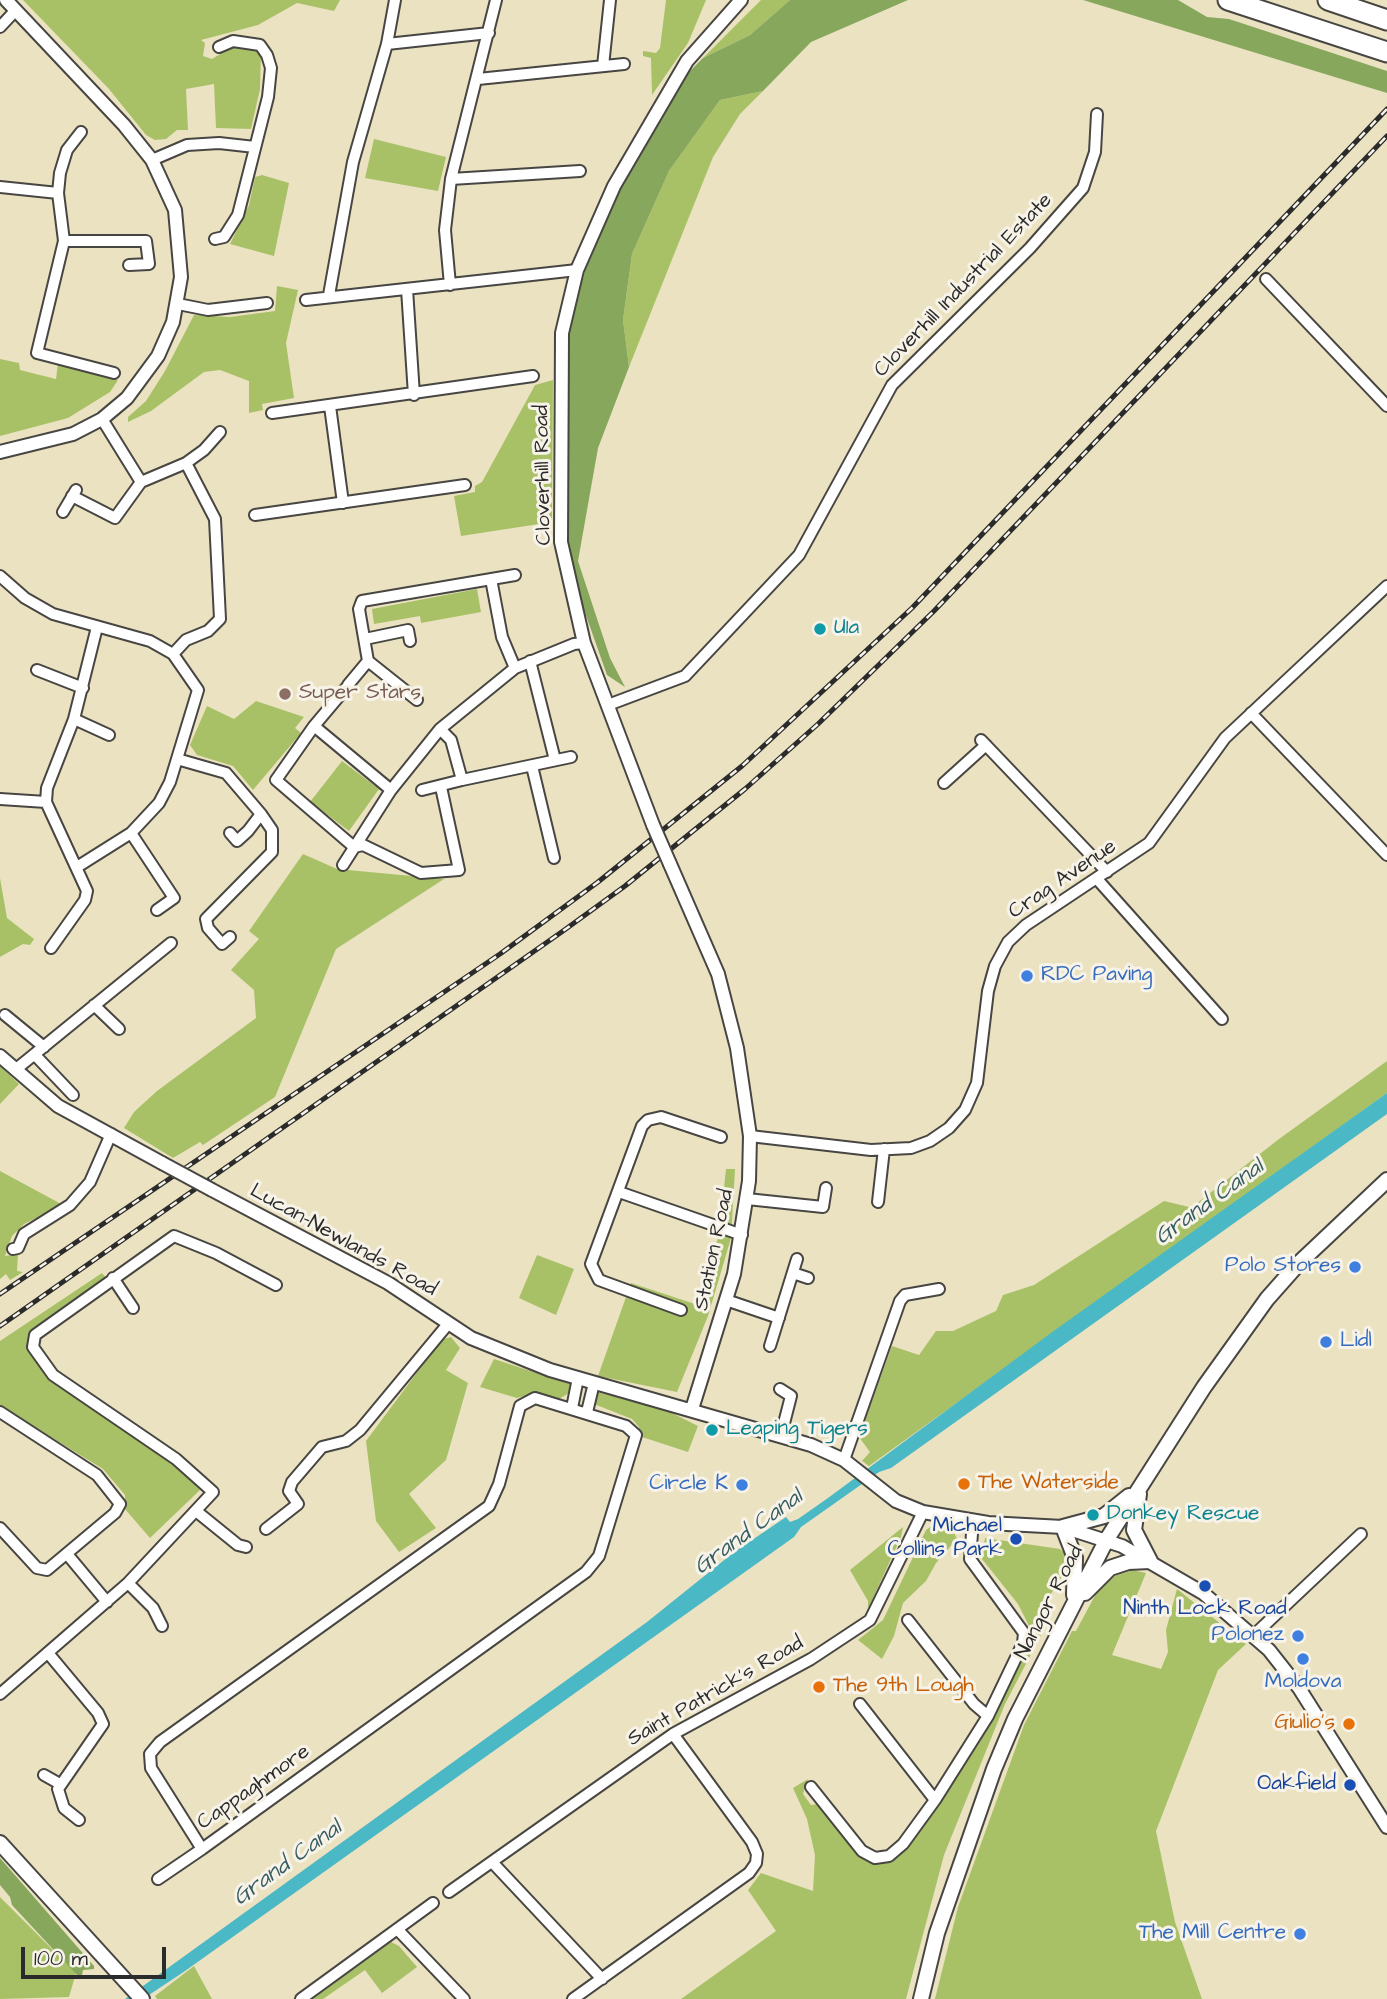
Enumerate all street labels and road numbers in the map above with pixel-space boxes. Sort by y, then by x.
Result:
street label: Cloverhill Industrial Estate [870,189,1058,383]
street label: Cloverhill Road [530,404,558,546]
street label: Crag Avenue [1004,835,1122,925]
street label: Lucan-Newlands Road [245,1179,441,1303]
street label: Station Road [690,1187,740,1313]
street label: Nangor Road [1010,1541,1090,1665]
street label: Saint Patrick's Road [624,1631,808,1753]
street label: Cappaghmore [193,1740,315,1836]

